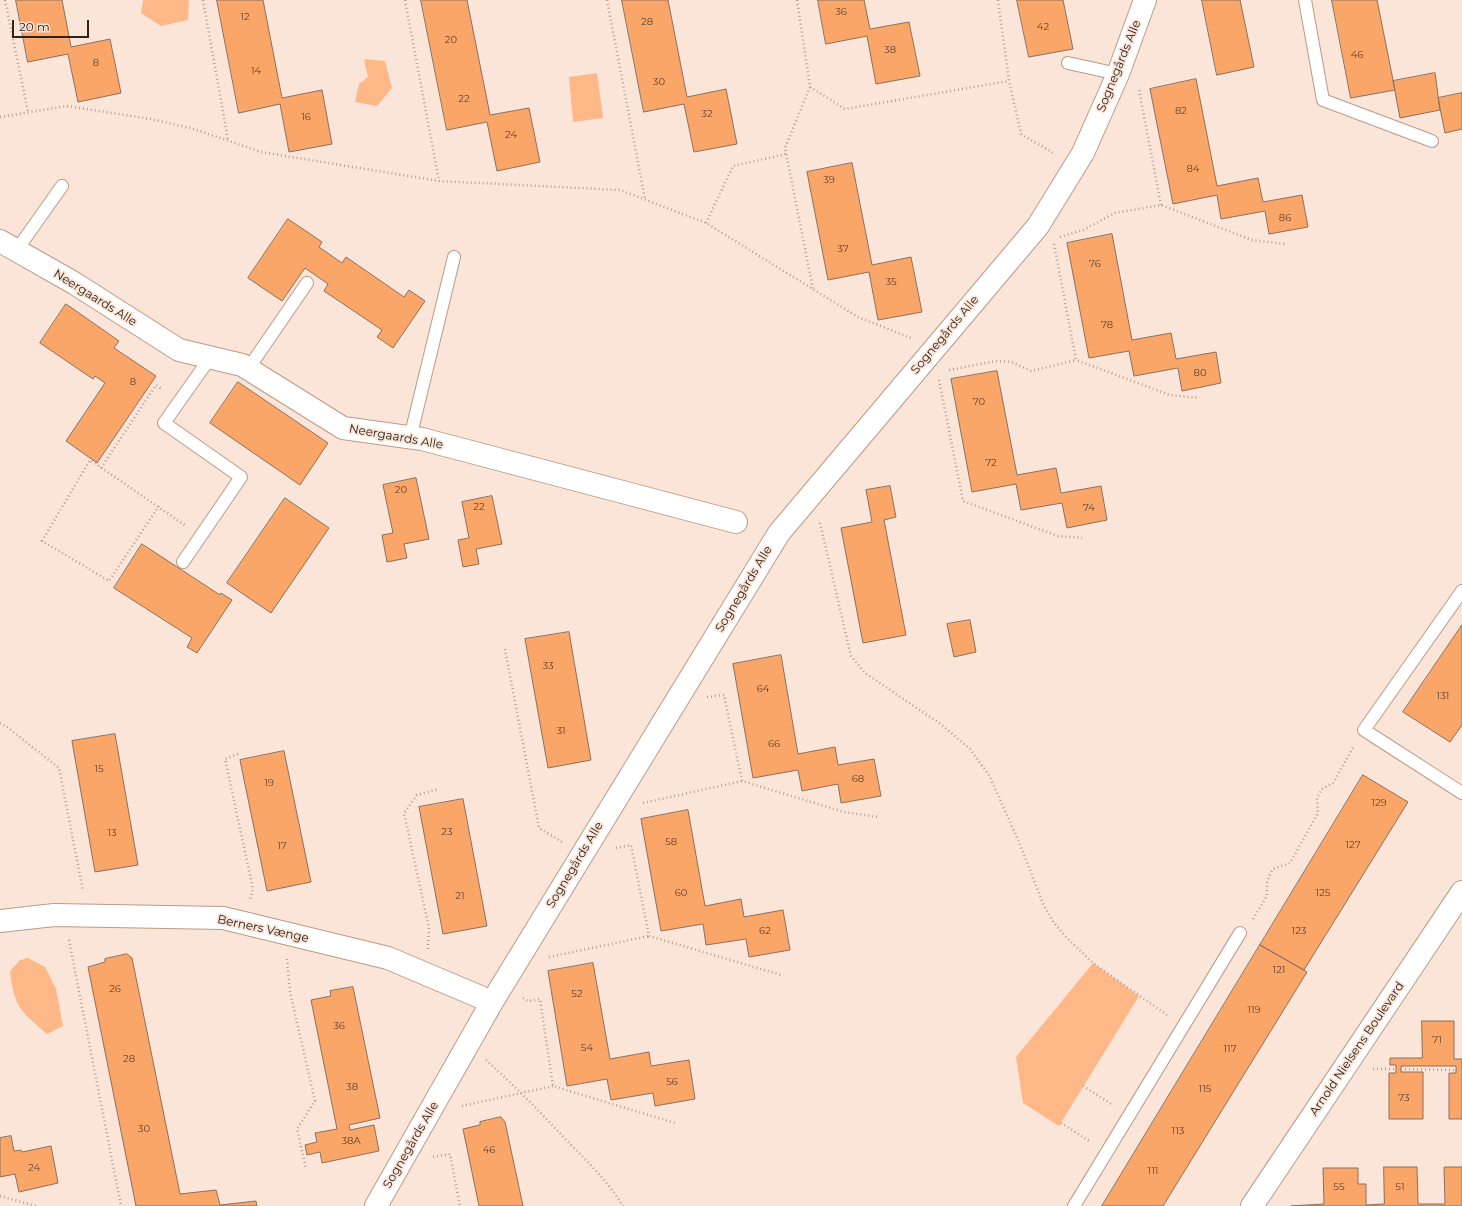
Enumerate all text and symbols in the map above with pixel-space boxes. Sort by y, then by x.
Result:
house number: 36 [835,6,847,18]
house number: 12 [240,11,250,23]
scale bar [14,12,91,38]
house number: 28 [641,16,653,28]
street label: Sognegårds Alle [1094,18,1144,114]
text: 20 m [19,19,50,34]
house number: 42 [1037,21,1049,33]
house number: 20 [445,34,457,46]
house number: 38 [884,44,896,56]
house number: 46 [1351,49,1363,61]
house number: 8 [93,57,99,69]
house number: 14 [251,65,261,77]
house number: 30 [653,76,665,88]
house number: 22 [458,93,470,105]
house number: 82 [1175,105,1187,117]
house number: 32 [701,108,713,120]
house number: 16 [301,111,311,123]
house number: 24 [505,129,517,141]
house number: 84 [1187,163,1199,175]
house number: 39 [823,174,835,186]
house number: 86 [1279,212,1291,224]
house number: 37 [837,243,849,255]
house number: 76 [1089,258,1101,270]
street label: Neergaards Alle [51,267,139,329]
house number: 35 [885,276,897,288]
street label: Sognegårds Alle [908,293,982,377]
house number: 78 [1101,319,1113,331]
house number: 80 [1194,367,1206,379]
house number: 8 [130,376,136,388]
house number: 70 [973,396,985,408]
street label: Neergaards Alle [348,422,444,452]
house number: 72 [985,457,997,469]
house number: 20 [395,484,407,496]
house number: 22 [473,501,485,513]
house number: 74 [1083,502,1095,514]
street label: Sognegårds Alle [713,543,775,635]
house number: 33 [542,660,554,672]
house number: 64 [757,683,769,695]
house number: 131 [1437,690,1449,702]
house number: 31 [556,725,566,737]
house number: 66 [768,738,780,750]
house number: 15 [94,763,104,775]
house number: 68 [852,773,864,785]
house number: 19 [264,777,274,789]
house number: 129 [1371,797,1387,809]
street label: Sognegårds Alle [544,819,606,911]
house number: 23 [441,826,453,838]
house number: 13 [107,827,117,839]
house number: 58 [665,836,677,848]
house number: 127 [1345,839,1361,851]
house number: 17 [277,840,287,852]
house number: 60 [675,887,687,899]
house number: 125 [1316,887,1330,899]
house number: 21 [455,890,465,902]
street label: Berners Vænge [216,912,310,946]
house number: 62 [759,925,771,937]
house number: 123 [1292,925,1306,937]
house number: 121 [1273,964,1285,976]
street label: Arnold Nielsens Boulevard [1307,979,1407,1119]
house number: 26 [109,983,121,995]
house number: 52 [571,988,583,1000]
house number: 119 [1247,1004,1261,1016]
house number: 36 [333,1020,345,1032]
house number: 71 [1432,1034,1442,1046]
house number: 54 [581,1042,593,1054]
house number: 117 [1223,1043,1237,1055]
house number: 28 [123,1053,135,1065]
house number: 56 [666,1076,678,1088]
house number: 38 [346,1081,358,1093]
house number: 115 [1199,1083,1211,1095]
house number: 73 [1398,1092,1410,1104]
street label: Sognegårds Alle [380,1099,442,1191]
house number: 30 [138,1123,150,1135]
house number: 113 [1172,1125,1184,1137]
house number: 38A [341,1135,361,1147]
house number: 46 [483,1144,495,1156]
house number: 24 [28,1162,40,1174]
house number: 111 [1148,1165,1158,1177]
house number: 55 [1333,1181,1345,1193]
house number: 51 [1395,1181,1405,1193]

